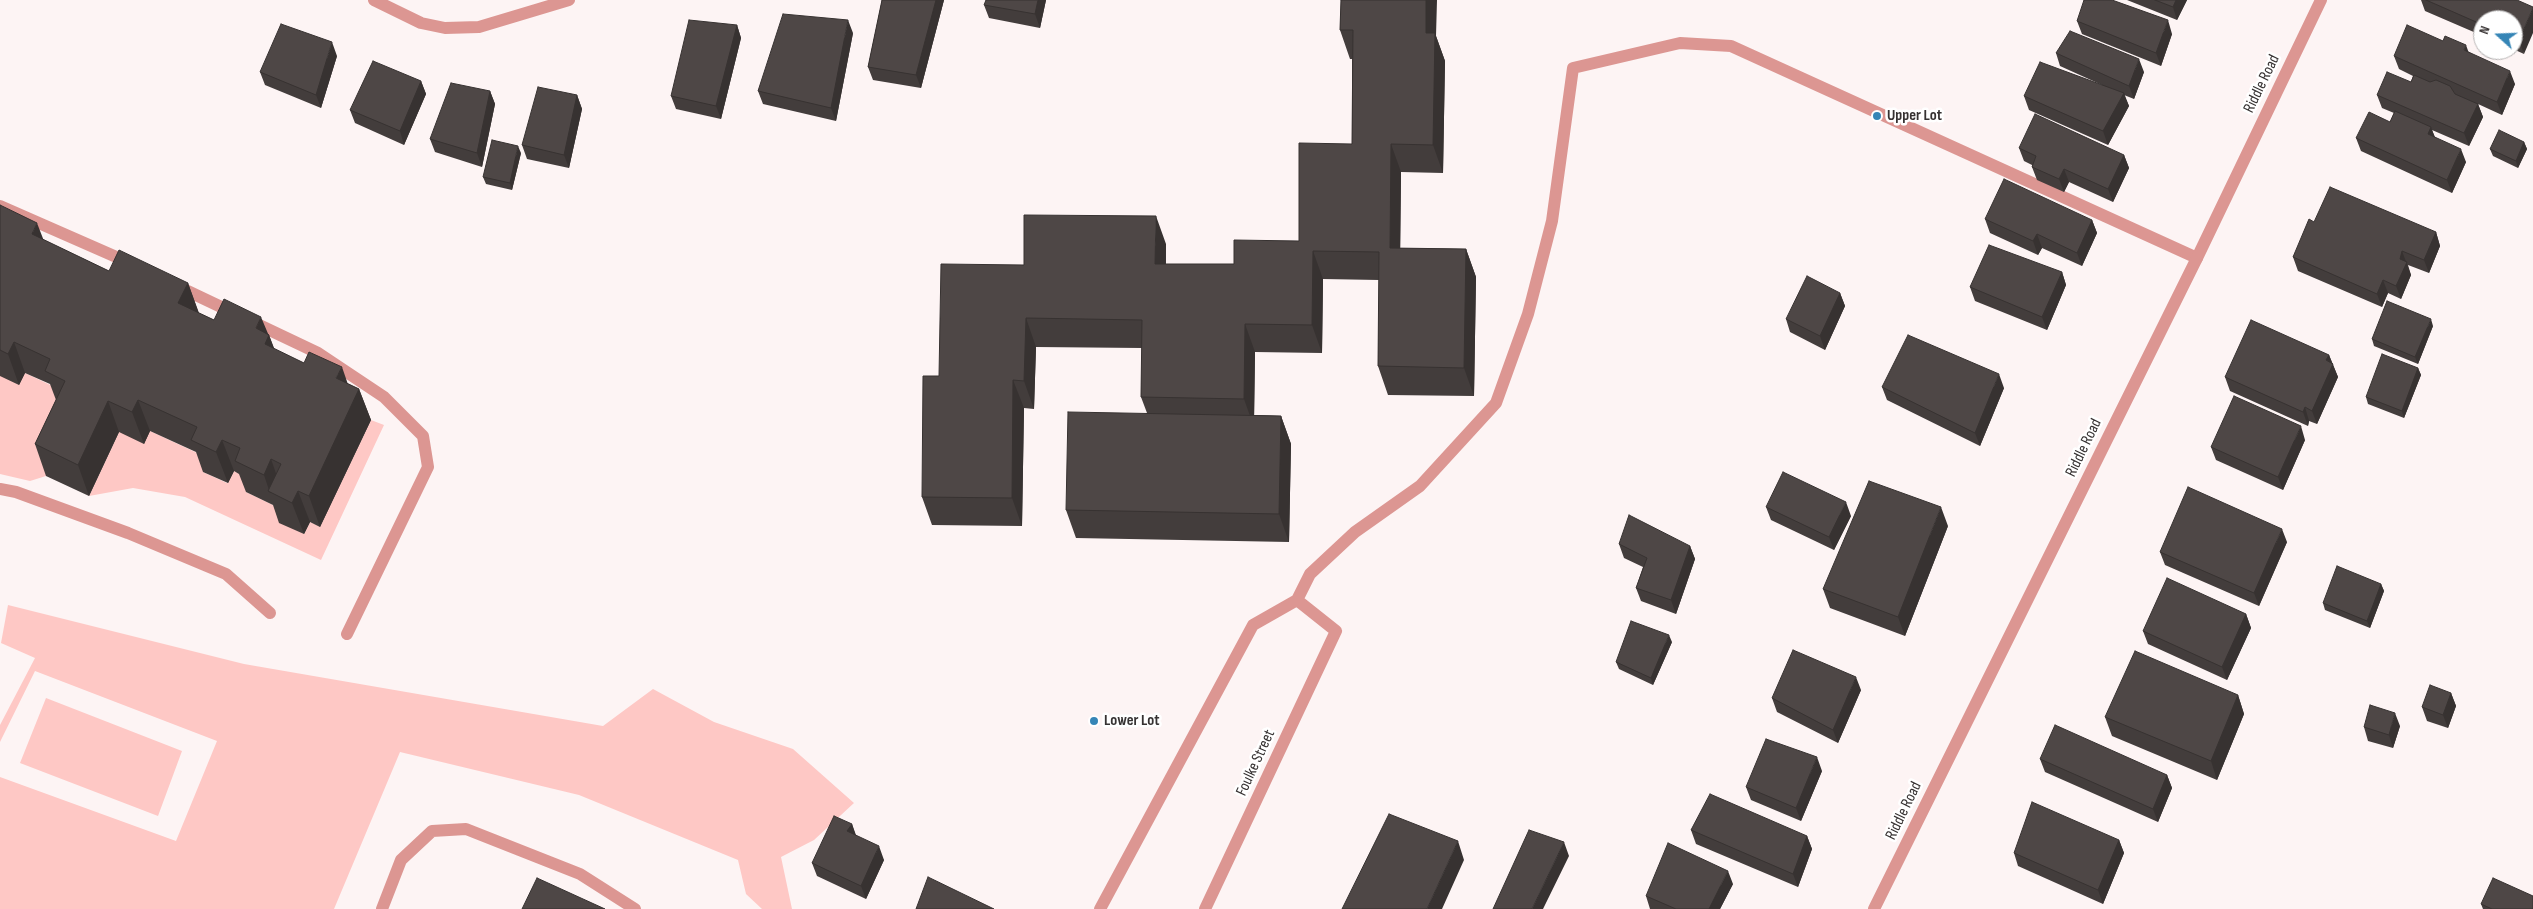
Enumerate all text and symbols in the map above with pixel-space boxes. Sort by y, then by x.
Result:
north arrow [2473,10,2523,60]
text: N [2475,24,2494,36]
street label: Riddle Road [2240,52,2284,116]
place label: Upper Lot [1887,106,1942,126]
marker: Upper Lot [1871,110,1883,122]
street label: Riddle Road [2062,416,2106,480]
place label: Lower Lot [1104,711,1159,731]
marker: Lower Lot [1088,715,1100,727]
street label: Foulke Street [1232,727,1280,799]
street label: Riddle Road [1882,779,1926,843]

